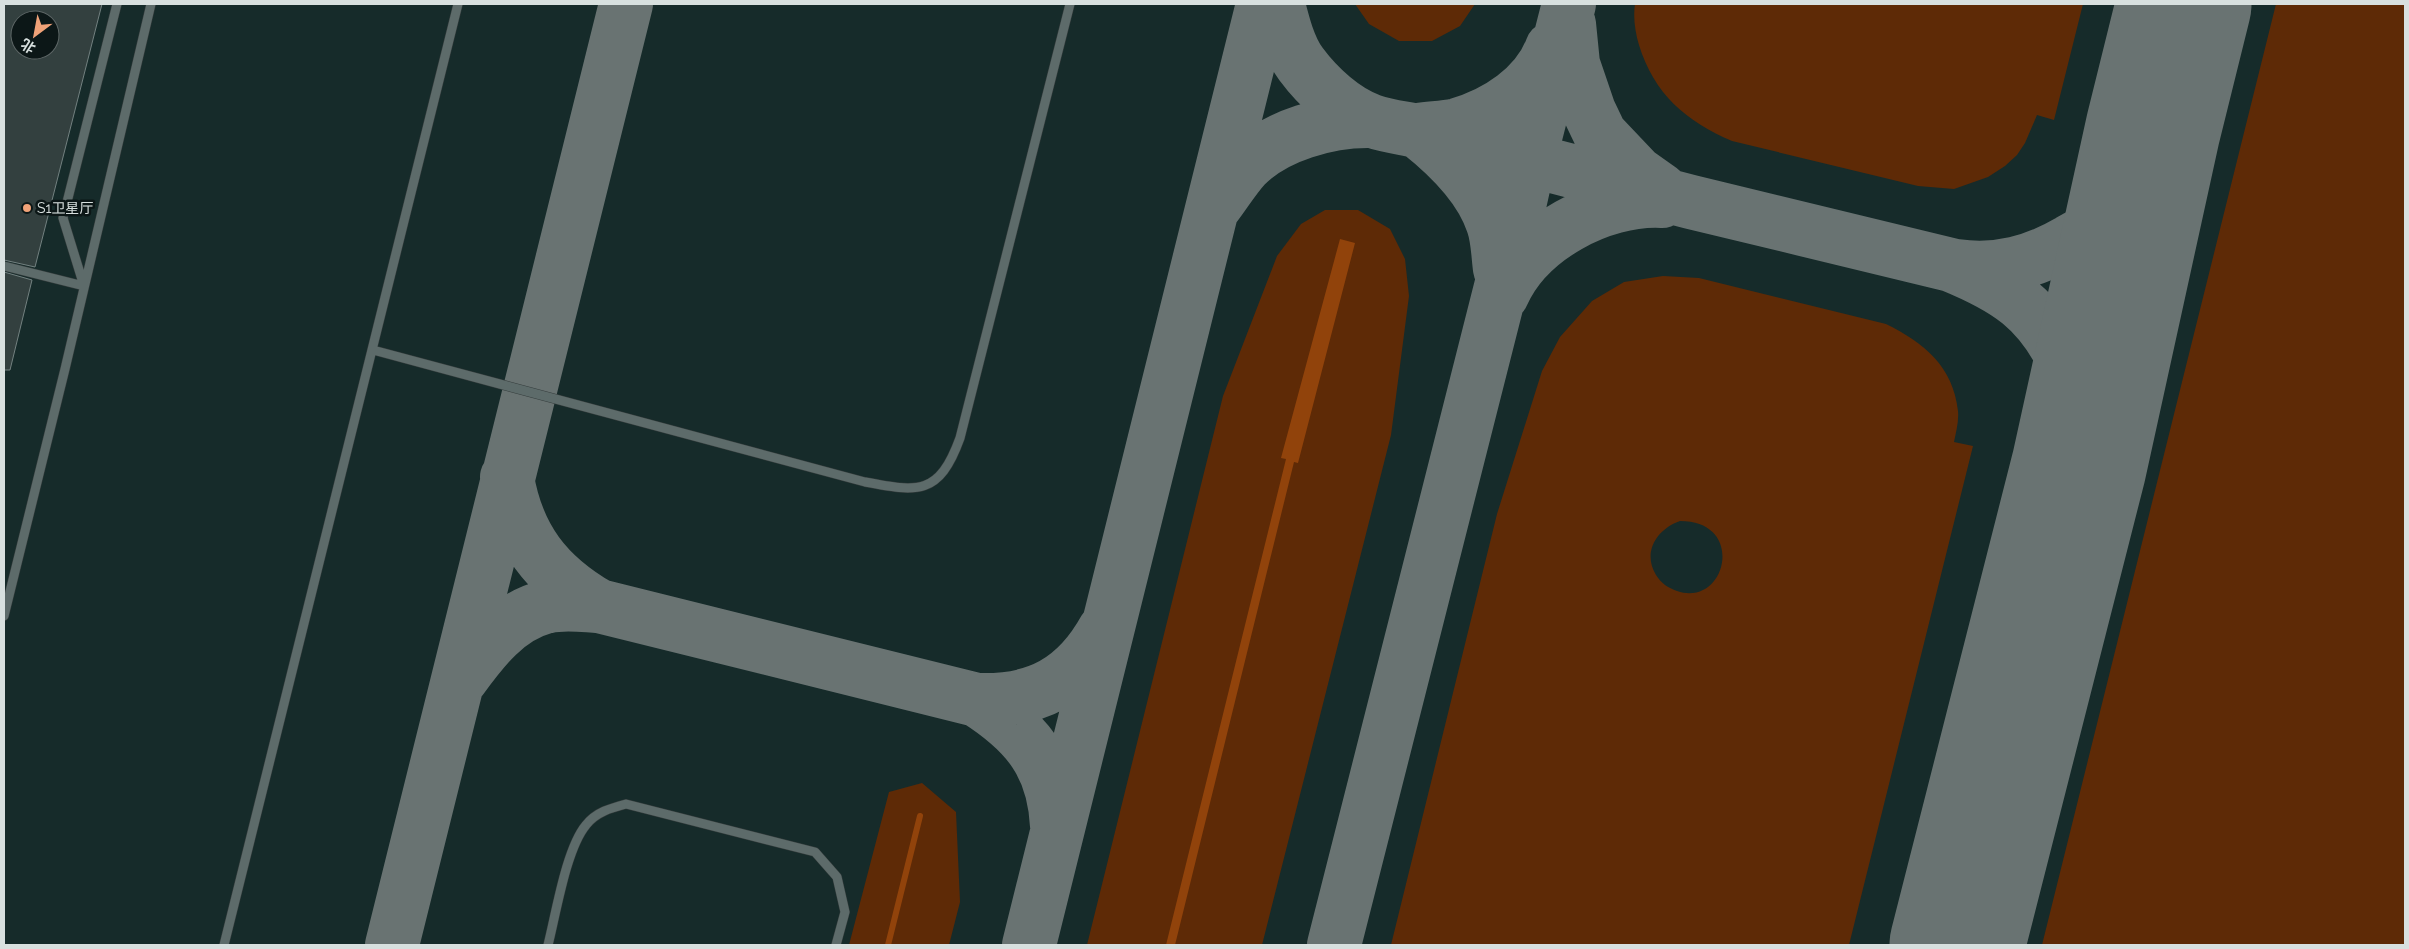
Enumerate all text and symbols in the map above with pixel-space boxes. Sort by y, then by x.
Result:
north arrow [10,10,60,60]
text: 北 [18,36,38,57]
place label: S1卫星厅 [37,200,94,216]
marker: S1卫星厅 [21,202,33,214]

